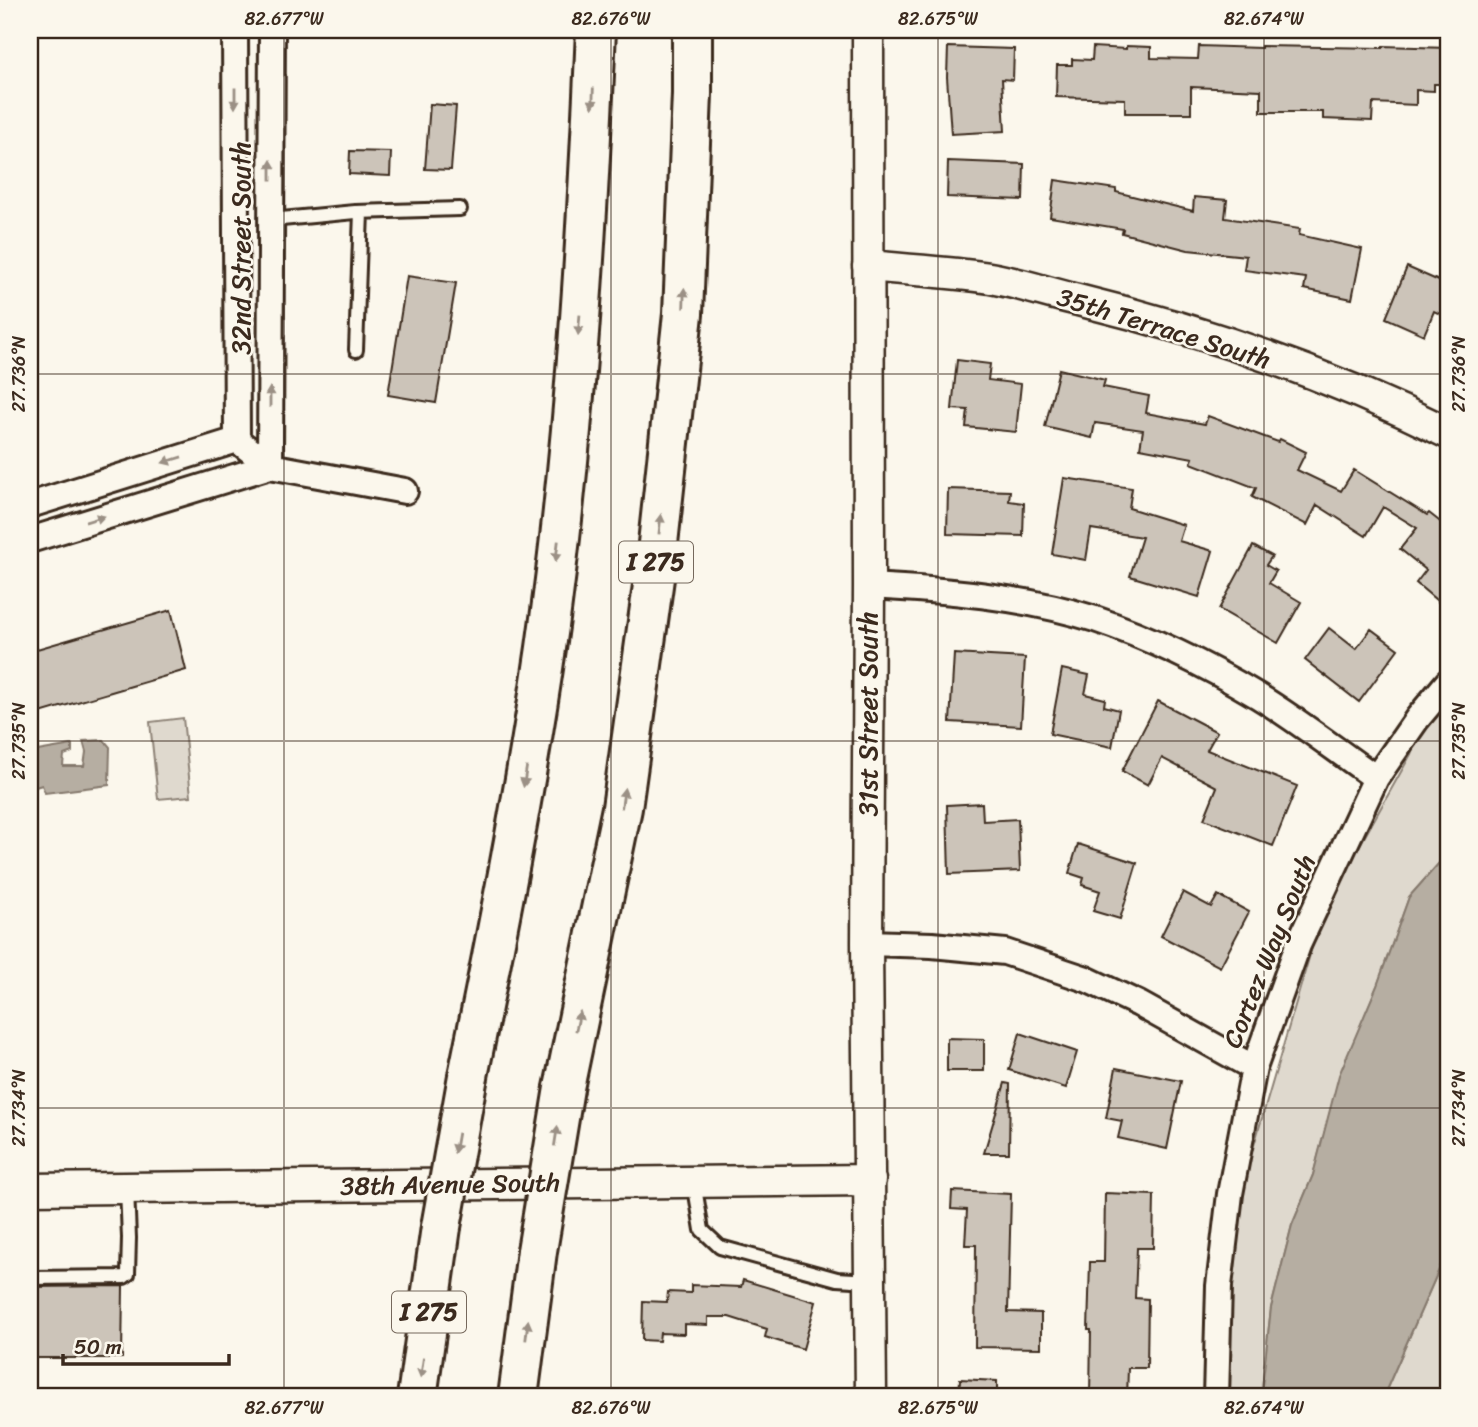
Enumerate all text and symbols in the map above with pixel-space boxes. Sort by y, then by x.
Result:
text: 82.677°W [244,3,325,35]
text: 82.676°W [572,3,652,35]
text: 82.675°W [898,3,979,35]
text: 82.674°W [1224,3,1305,35]
one-way arrow [229,87,241,109]
one-way arrow [588,87,599,109]
street label: 32nd Street South [218,141,264,355]
one-way arrow [265,159,277,181]
street label: 35th Terrace South [1051,274,1277,382]
one-way arrow [678,287,689,309]
one-way arrow [573,314,584,336]
text: 27.736°N [3,335,35,412]
text: 27.736°N [1443,335,1475,412]
one-way arrow [264,386,276,408]
one-way arrow [161,455,182,466]
one-way arrow [655,513,666,535]
one-way arrow [85,514,106,524]
one-way arrow [551,540,562,562]
road number: I 275 [619,542,693,582]
street label: 31st Street South [845,611,891,817]
text: 27.735°N [3,702,35,780]
text: 27.735°N [1443,702,1475,780]
one-way arrow [520,766,531,788]
one-way arrow [618,787,629,809]
street label: Cortez Way South [1209,847,1329,1055]
one-way arrow [572,1010,583,1032]
text: 27.734°N [3,1069,35,1147]
text: 27.734°N [1443,1069,1475,1147]
one-way arrow [551,1125,562,1147]
one-way arrow [450,1132,461,1154]
street label: 38th Avenue South [340,1159,560,1209]
road number: I 275 [392,1292,466,1332]
one-way arrow [521,1318,532,1340]
scale bar [63,1322,229,1366]
text: 50 m [74,1328,122,1366]
one-way arrow [416,1357,427,1379]
text: 82.677°W [244,1392,325,1424]
text: 82.676°W [572,1392,652,1424]
text: 82.675°W [898,1392,979,1424]
text: 82.674°W [1224,1392,1305,1424]

